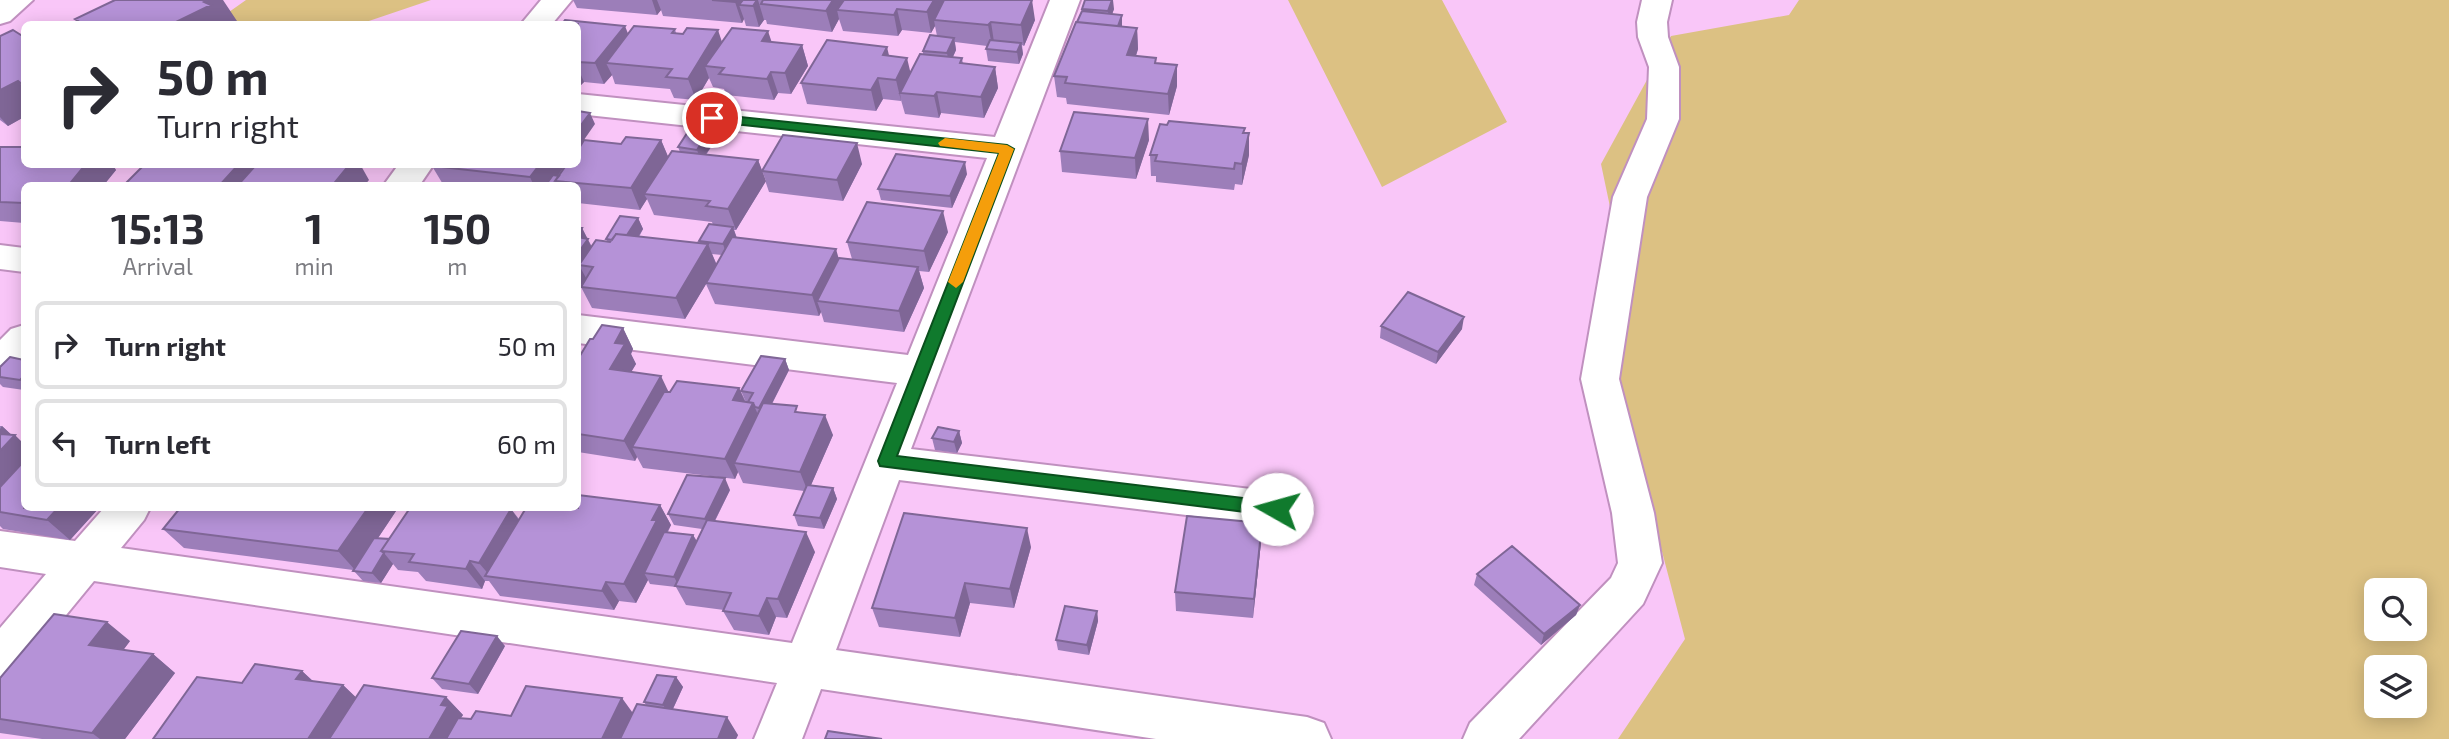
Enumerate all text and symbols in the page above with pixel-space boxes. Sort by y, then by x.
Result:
text: 50 m [157,46,269,105]
icon: right [42,49,133,140]
pin [682,88,742,148]
icon: arrive [693,99,731,137]
text: Turn right [157,106,299,144]
text: 15:13 [111,202,205,252]
text: 1 [305,202,323,252]
text: 150 [423,202,491,252]
text: Arrival [123,252,193,280]
text: min [295,252,334,280]
text: m [447,252,467,280]
icon: right [46,326,84,364]
text: Turn right [105,330,226,361]
text: 50 m [498,330,556,361]
icon: left [46,424,84,462]
text: Turn left [105,428,211,459]
text: 60 m [497,428,556,459]
position arrow [1240,472,1314,546]
map controls [2364,578,2427,718]
button: search [2364,578,2427,641]
button: layers [2364,655,2427,718]

